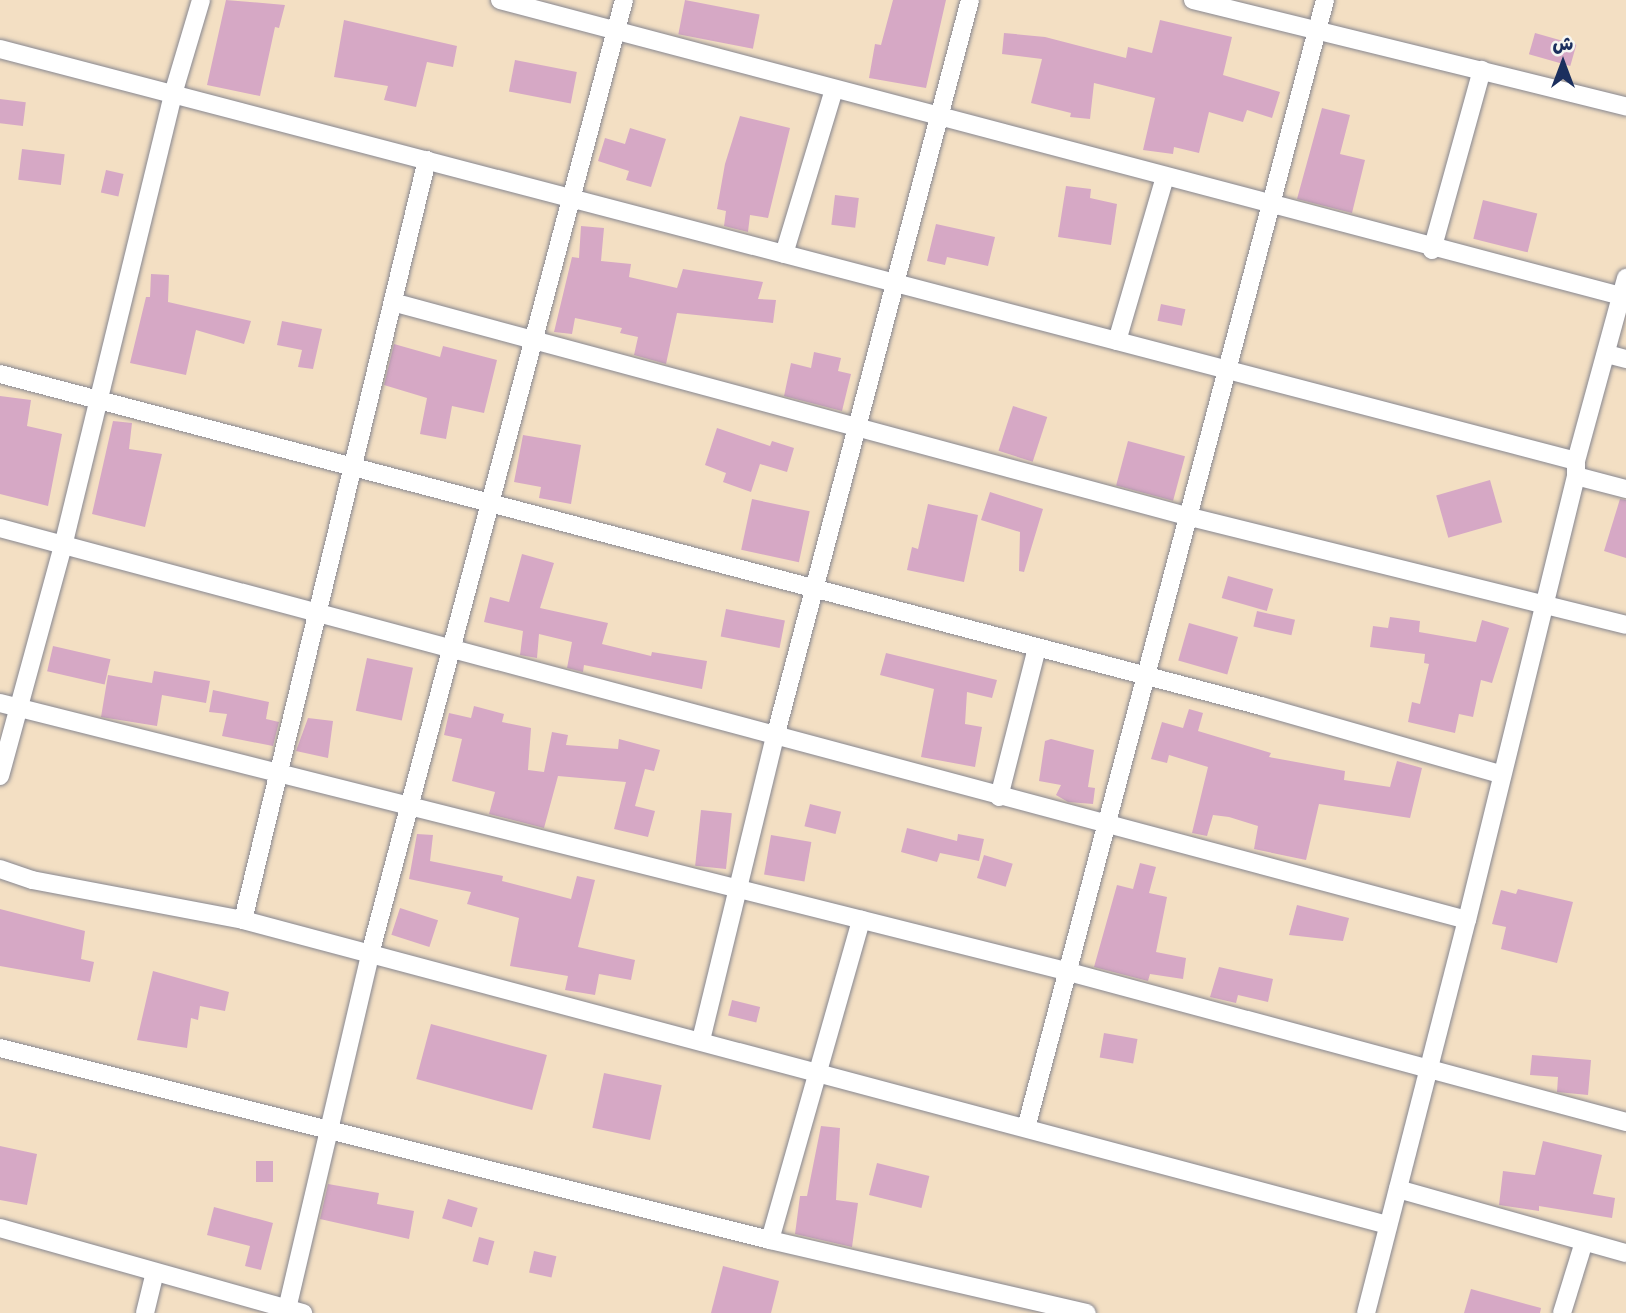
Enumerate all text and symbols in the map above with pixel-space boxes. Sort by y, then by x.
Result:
north arrow [1528,28,1598,98]
text: ش [1553,28,1573,56]

